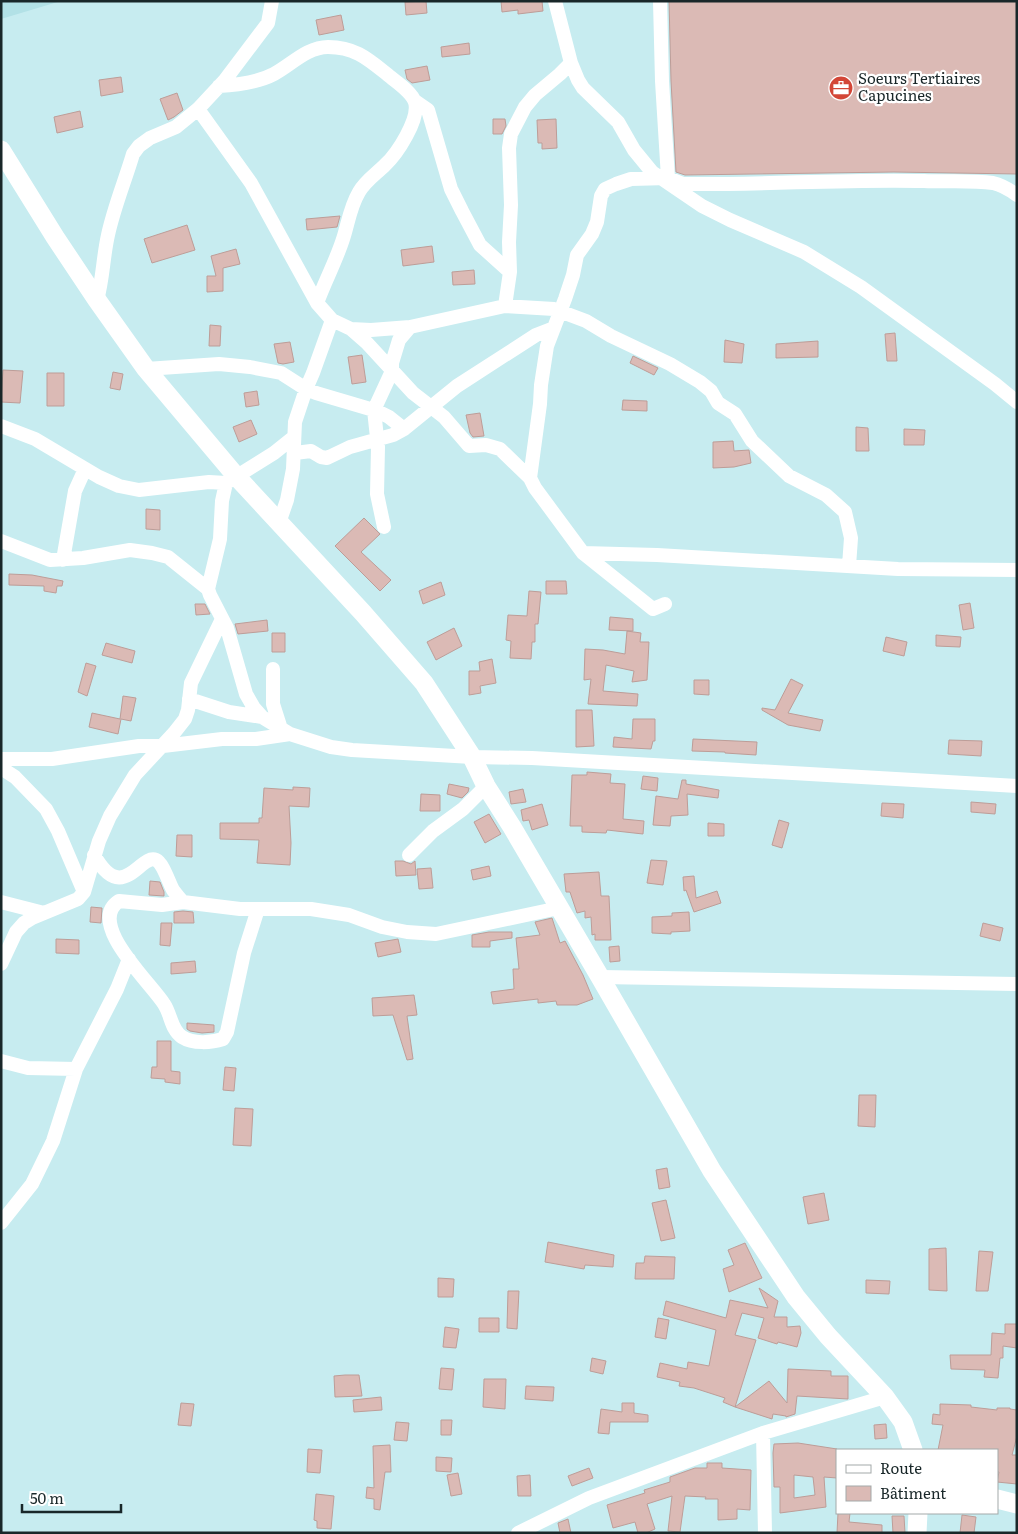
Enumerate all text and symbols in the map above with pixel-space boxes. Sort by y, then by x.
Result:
place label: Soeurs Tertiaires Capucines [858,66,980,106]
office icon: Soeurs Tertiaires Capucines [828,75,854,101]
legend [836,1449,998,1514]
text: Route [880,1456,922,1479]
text: Bâtiment [880,1481,946,1504]
scale bar [22,1482,121,1514]
text: 50 m [30,1486,64,1509]

